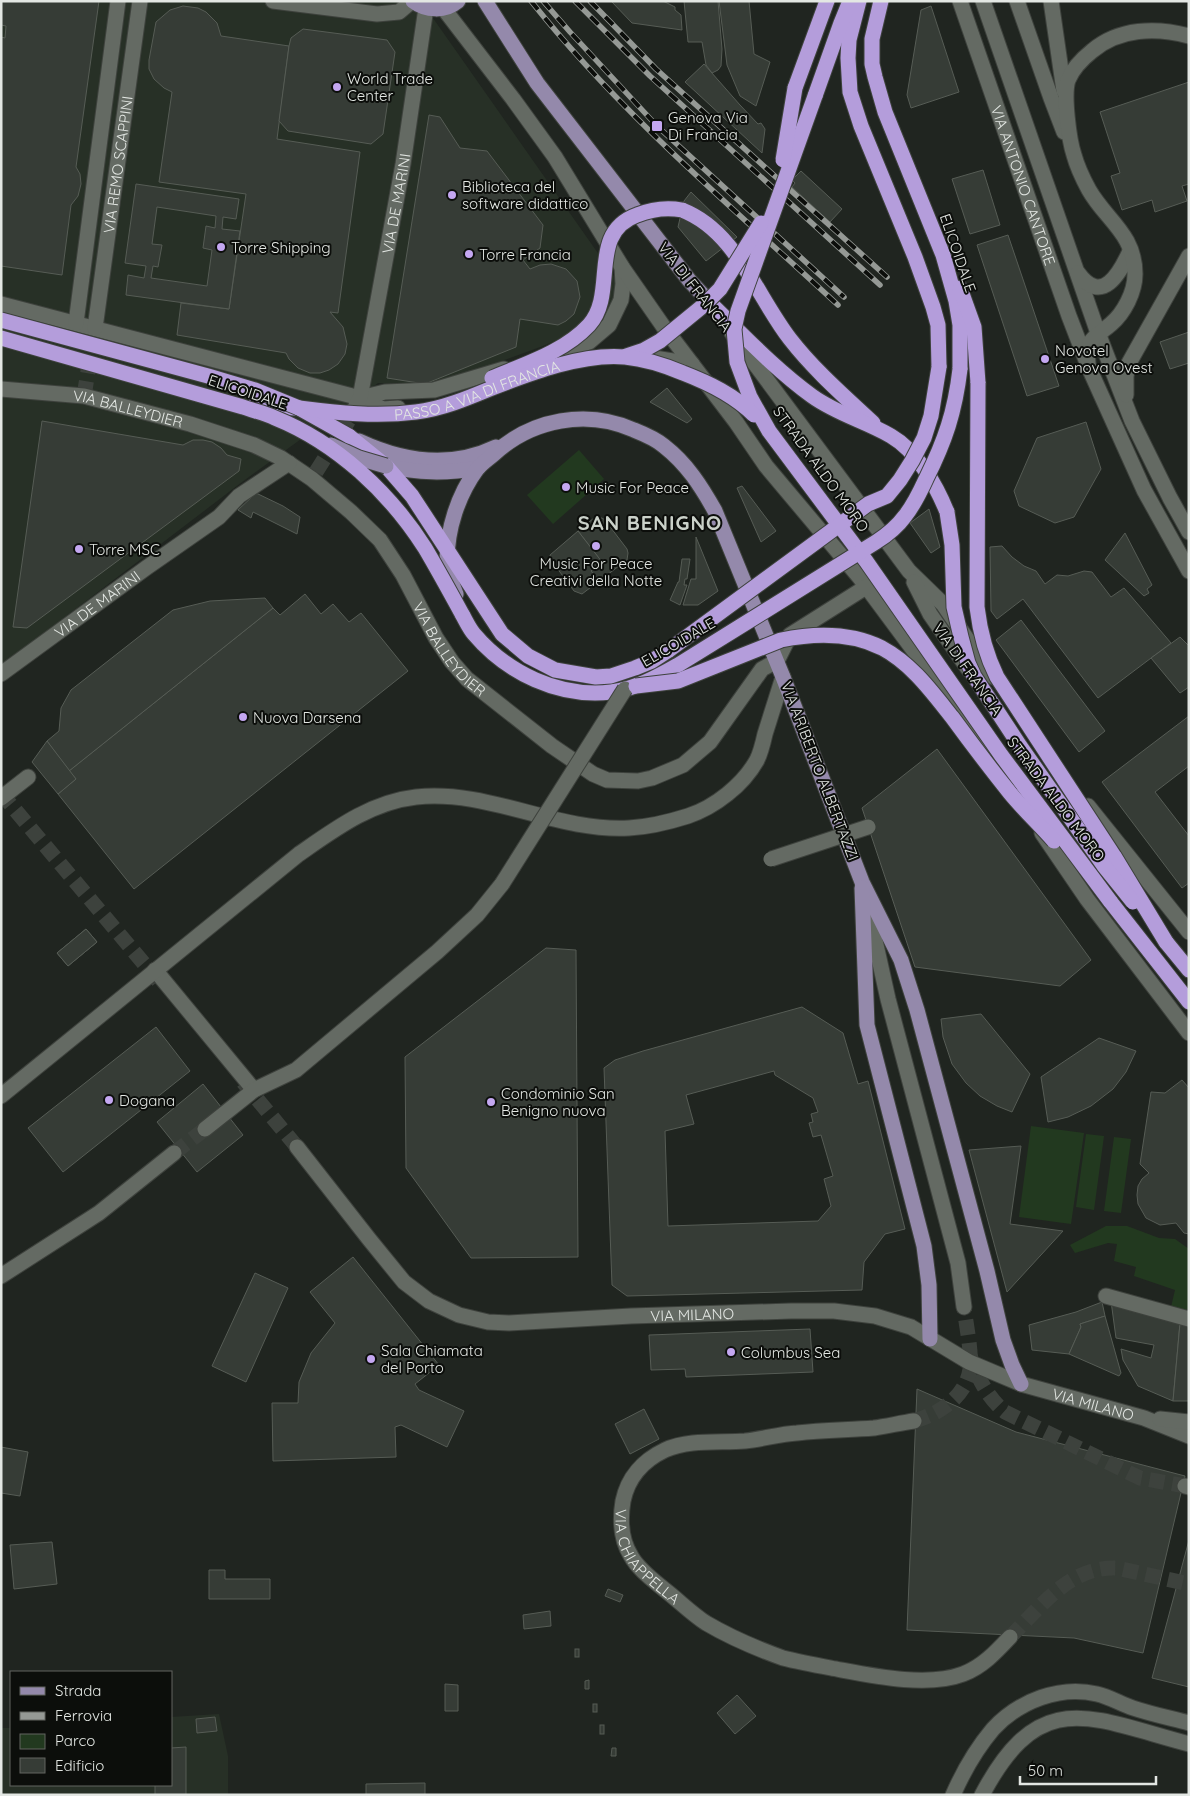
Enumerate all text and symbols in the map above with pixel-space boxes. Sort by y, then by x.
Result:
place label: World Trade Center [347,69,433,105]
marker: World Trade Center [331,81,343,93]
street label: VIA REMO SCAPPINI [99,95,136,234]
street label: VIA ANTONIO CANTORE [987,103,1060,268]
place label: Genova Via Di Francia [668,108,748,144]
marker: Genova Via Di Francia [650,119,664,133]
street label: VIA DE MARINI [377,152,414,255]
place label: Biblioteca del software didattico [462,177,588,213]
marker: Biblioteca del software didattico [446,189,458,201]
street label: ELICOIDALE [936,211,980,295]
place label: Torre Shipping [231,238,331,257]
street label: VIA DI FRANCIA [654,238,736,336]
marker: Torre Shipping [215,241,227,253]
place label: Torre Francia [479,245,571,264]
marker: Torre Francia [463,248,475,260]
place label: Novotel Genova Ovest [1055,341,1153,377]
marker: Novotel Genova Ovest [1039,353,1051,365]
street label: PASSO A VIA DI FRANCIA [394,356,562,423]
street label: ELICOIDALE [206,370,290,414]
street label: VIA BALLEYDIER [72,386,185,431]
street label: STRADA ALDO MORO [769,402,873,536]
place label: Music For Peace [576,478,689,497]
marker: Music For Peace [560,481,572,493]
district label: SAN BENIGNO [578,510,722,535]
place label: Torre MSC [89,540,160,559]
marker: Music For Peace Creativi della Notte [590,540,602,552]
marker: Torre MSC [73,543,85,555]
place label: Music For Peace Creativi della Notte [530,554,662,590]
street label: VIA DE MARINI [50,566,144,641]
street label: VIA BALLEYDIER [409,598,490,700]
street label: ELICOIDALE [638,613,718,671]
street label: VIA DI FRANCIA [929,619,1007,719]
street label: VIA ARIBERTO ALBERTAZZI [777,679,863,863]
place label: Nuova Darsena [253,708,361,727]
marker: Nuova Darsena [237,711,249,723]
street label: STRADA ALDO MORO [1003,733,1109,865]
place label: Condominio San Benigno nuova [501,1084,615,1120]
place label: Dogana [119,1091,175,1110]
marker: Dogana [103,1094,115,1106]
marker: Condominio San Benigno nuova [485,1096,497,1108]
street label: VIA MILANO [650,1303,734,1325]
place label: Sala Chiamata del Porto [381,1341,483,1377]
place label: Columbus Sea [741,1343,840,1362]
marker: Columbus Sea [725,1346,737,1358]
marker: Sala Chiamata del Porto [365,1353,377,1365]
street label: VIA MILANO [1050,1384,1136,1424]
street label: VIA CHIAPPELLA [612,1509,684,1608]
legend [10,1671,172,1786]
text: Strada [55,1681,101,1700]
text: Ferrovia [55,1706,112,1725]
text: Parco [55,1731,95,1750]
scale bar [1020,1754,1156,1786]
text: Edificio [55,1756,104,1775]
text: 50 m [1028,1761,1063,1780]

